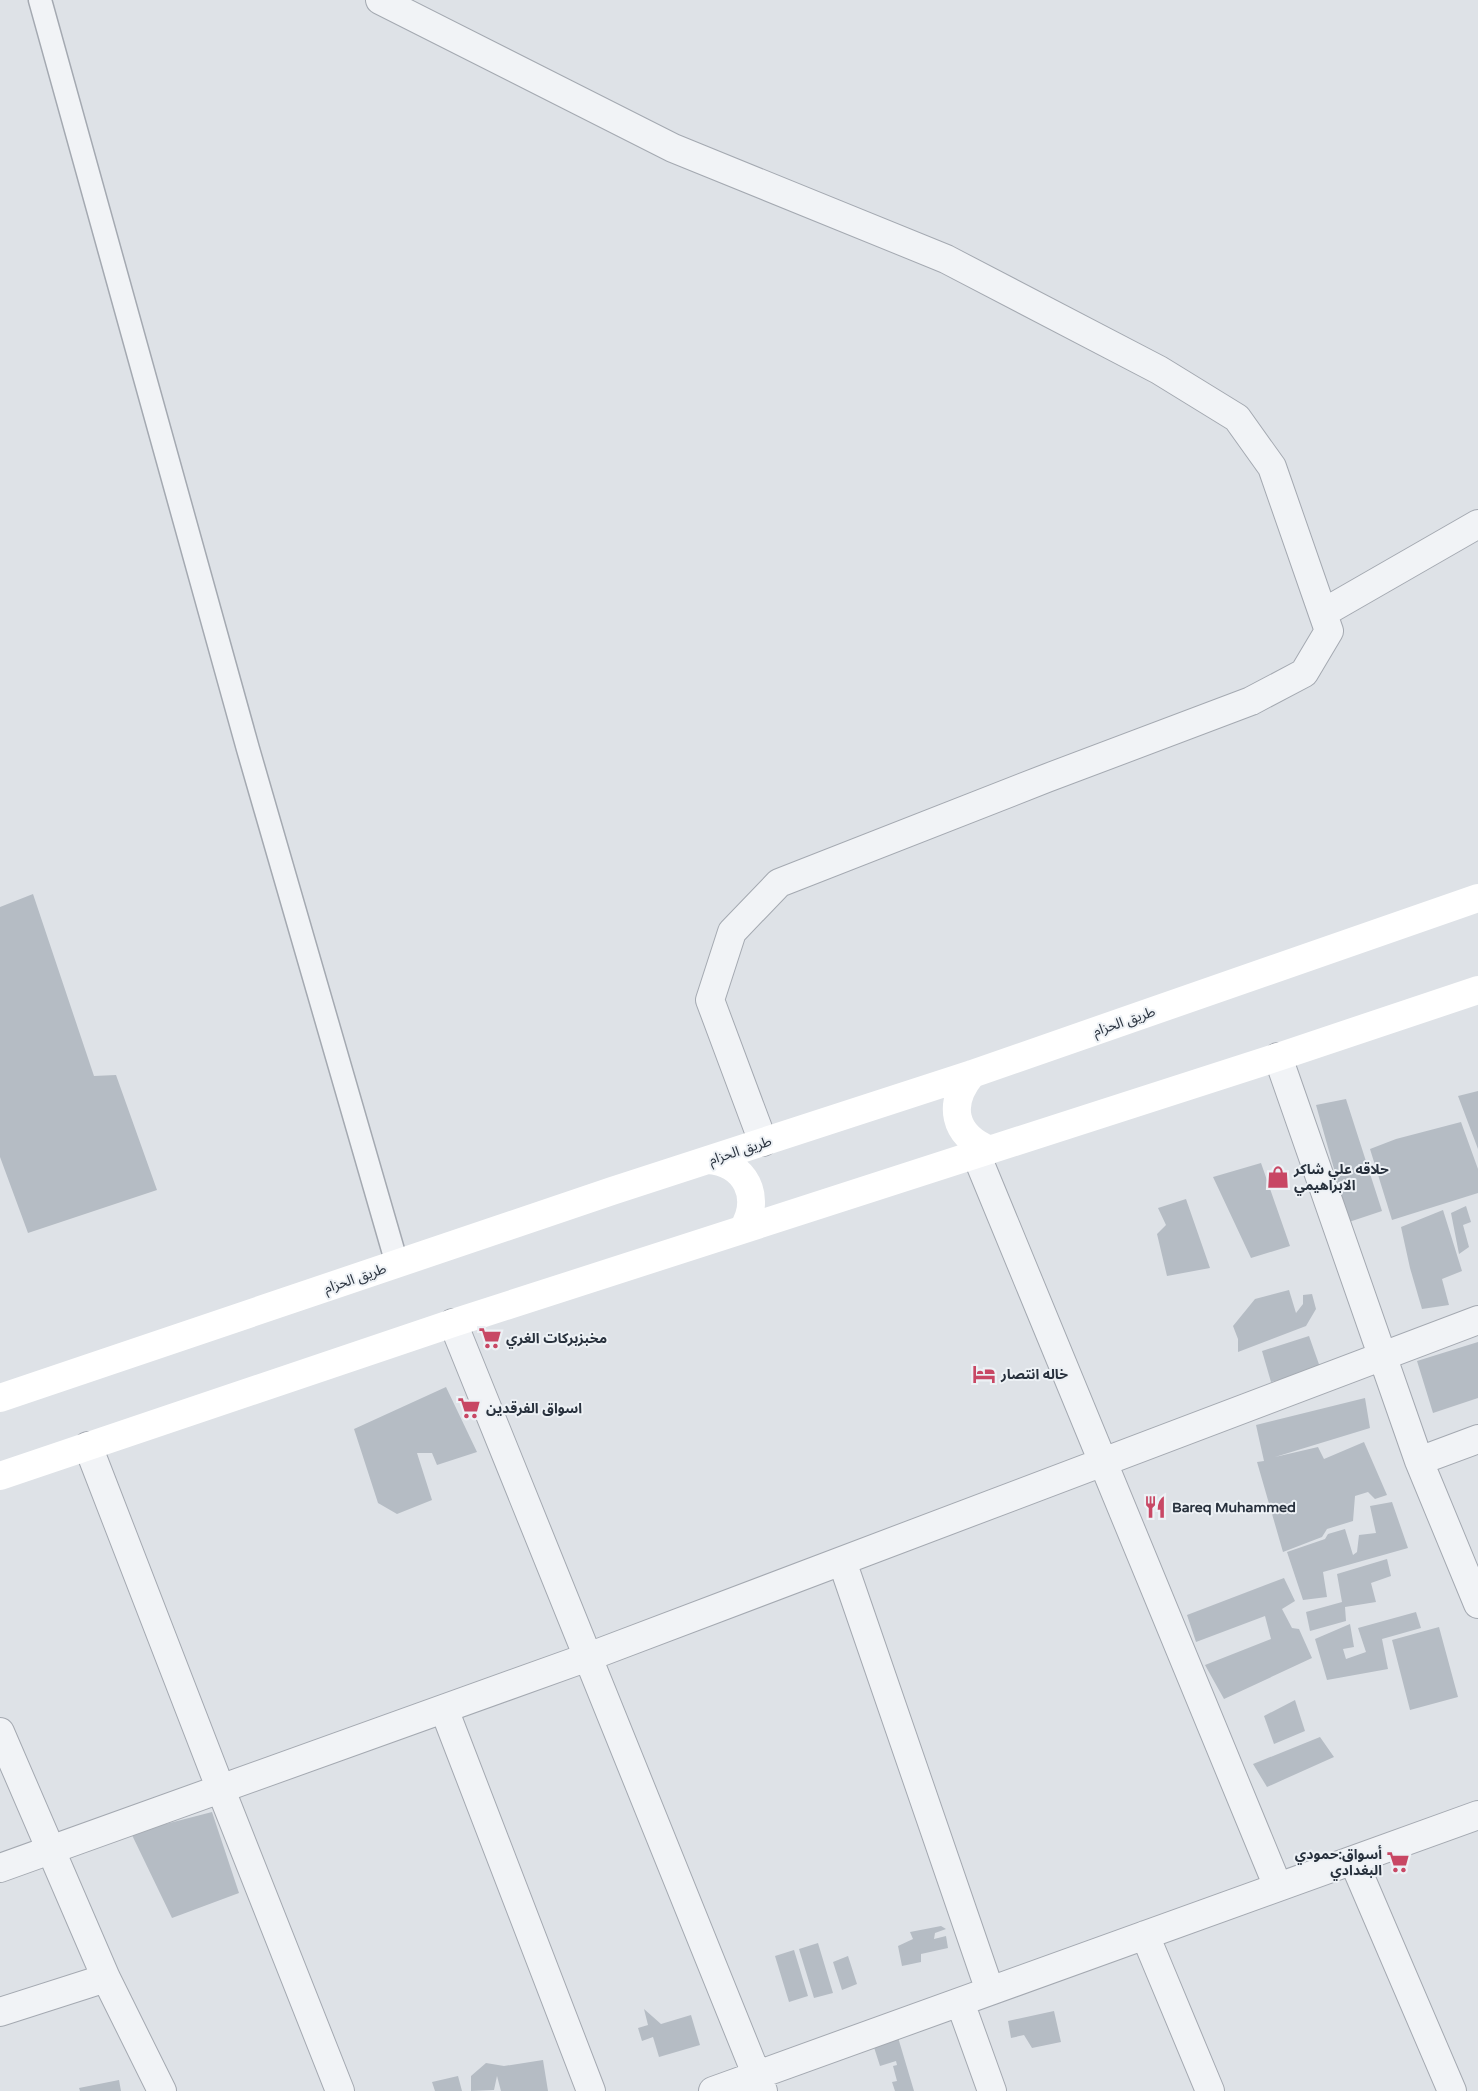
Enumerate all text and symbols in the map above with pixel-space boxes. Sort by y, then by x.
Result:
street label: طريق الحزام [1091,1003,1158,1042]
street label: طريق الحزام [707,1132,774,1170]
place label: حلاقه علي شاكر الابراهيمي [1293,1161,1389,1196]
shop icon: حلاقه علي شاكر الابراهيمي [1265,1164,1291,1190]
street label: طريق الحزام [322,1260,389,1299]
supermarket icon: مخبزبركات الغري [477,1325,503,1351]
place label: مخبزبركات الغري [506,1330,607,1349]
hotel icon: خاله انتصار [971,1361,997,1387]
place label: خاله انتصار [1000,1366,1068,1383]
supermarket icon: اسواق الفرقدين [456,1395,482,1421]
place label: اسواق الفرقدين [486,1400,582,1417]
restaurant icon: Bareq Muhammed [1142,1494,1168,1520]
place label: Bareq Muhammed [1172,1499,1296,1516]
place label: أسواق:حمودي البغدادي [1295,1845,1382,1881]
supermarket icon: أسواق:حمودي البغدادي [1385,1849,1411,1875]

